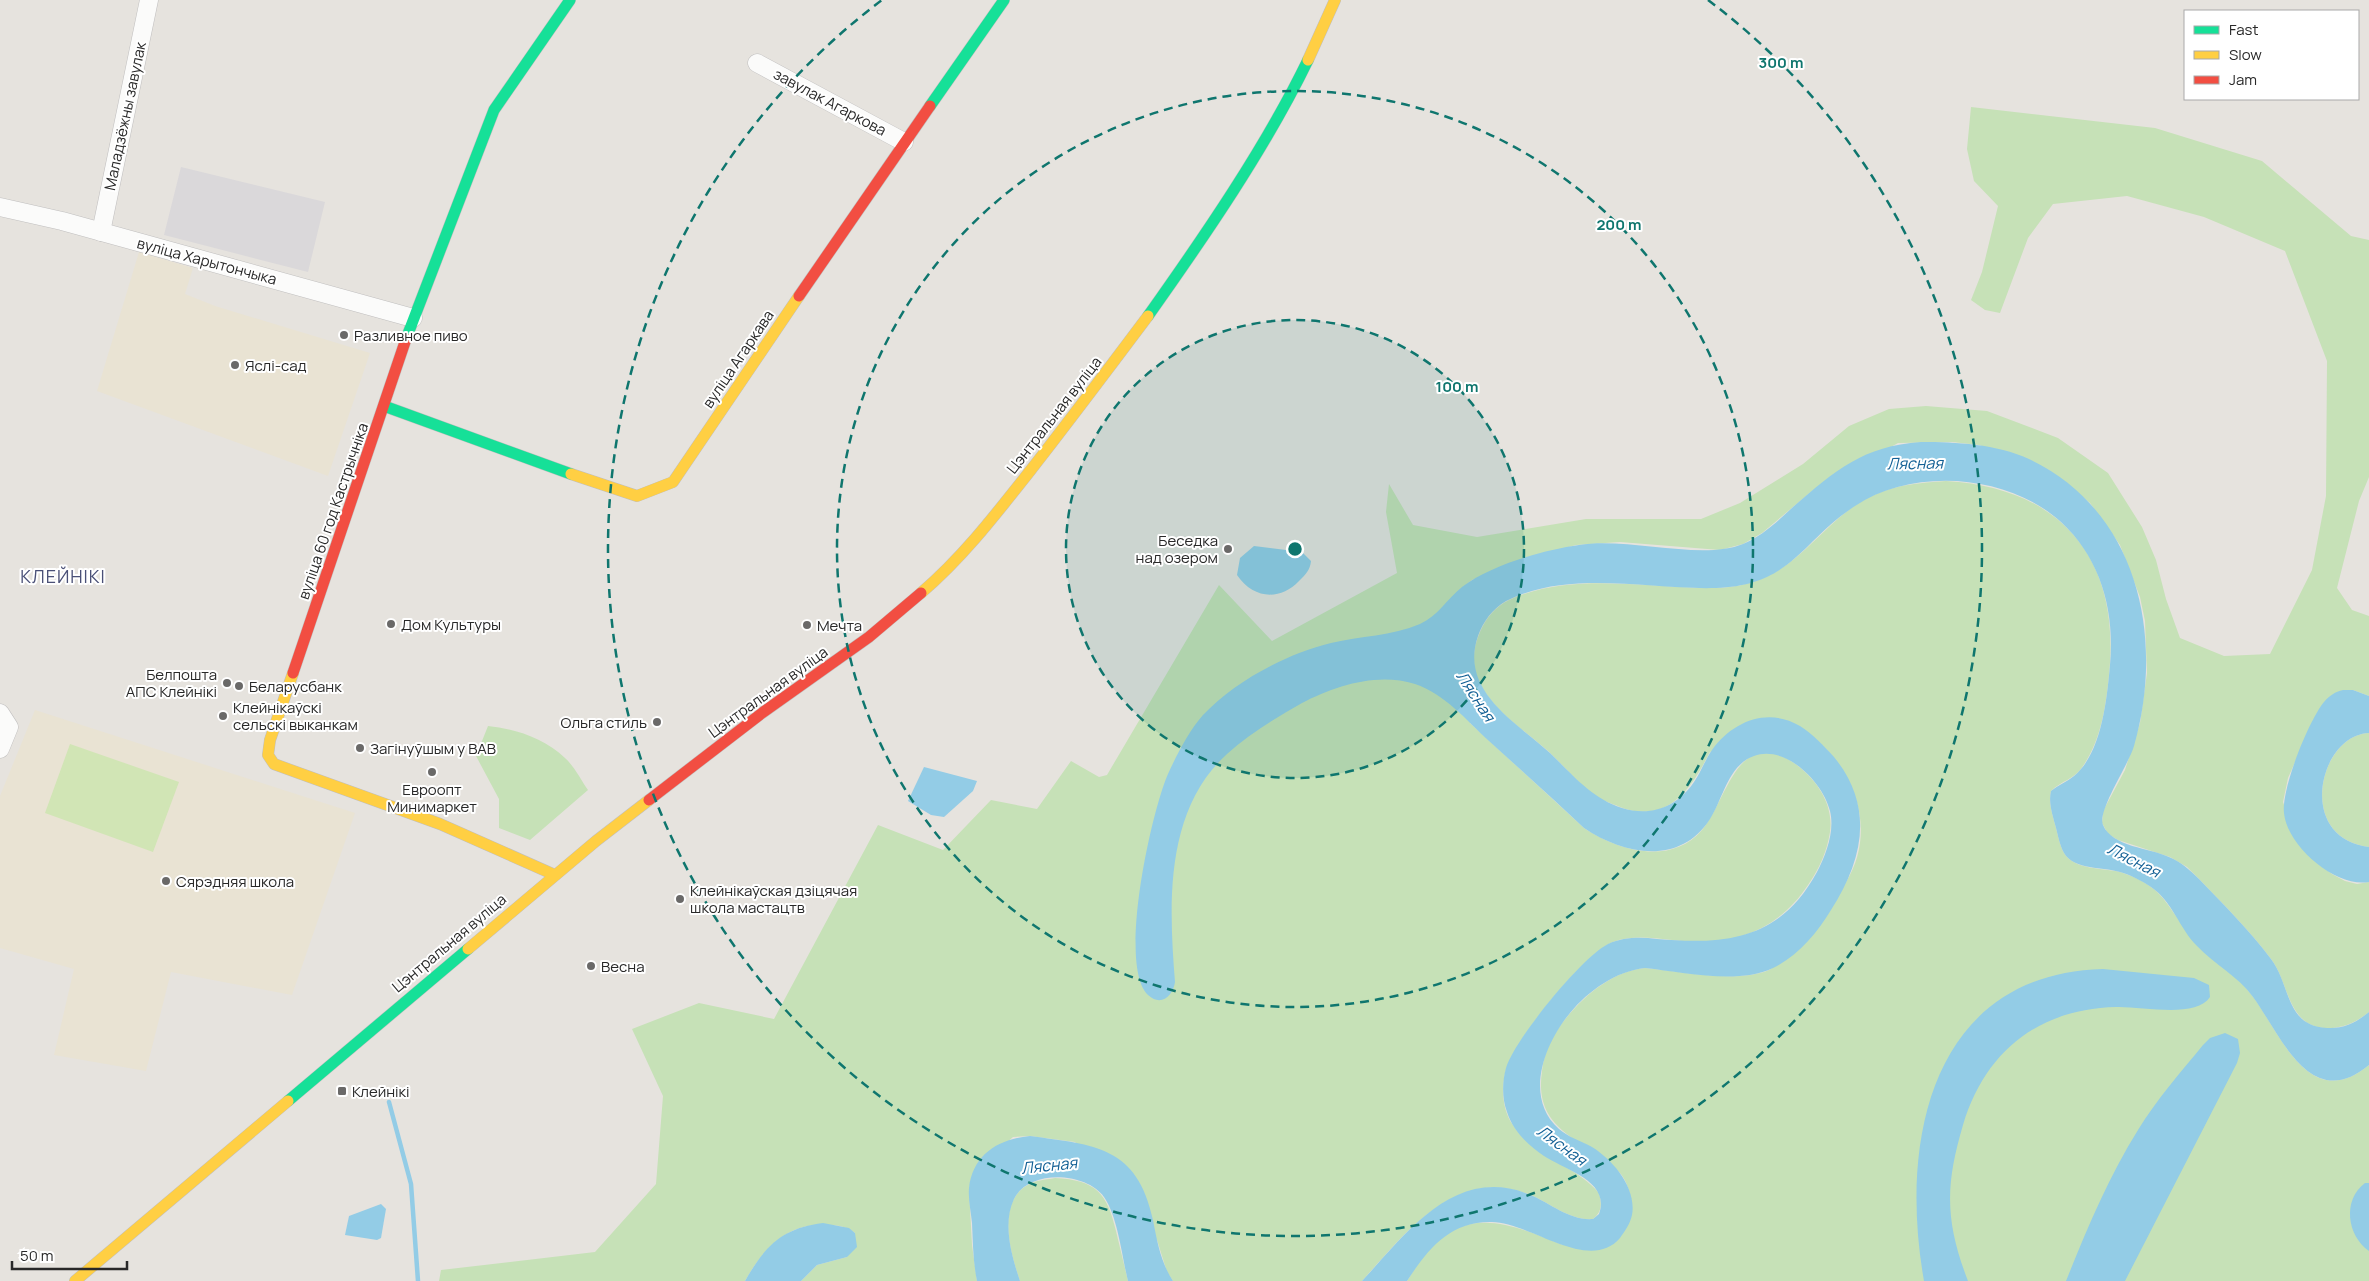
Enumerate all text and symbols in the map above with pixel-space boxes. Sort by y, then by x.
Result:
legend [2184,10,2359,100]
text: Fast [2229,19,2258,40]
street label: Маладзёжны завулак [99,39,151,192]
text: Slow [2229,44,2262,65]
text: 300 m [1759,52,1803,73]
street label: завулак Агаркова [770,63,890,141]
text: Jam [2229,69,2257,90]
text: 200 m [1596,214,1642,235]
street label: вуліца Харытончыка [135,232,279,290]
street label: вуліца Агаркава [697,306,779,412]
place label: Разливное пиво [354,325,468,346]
marker: Разливное пиво [338,329,350,341]
street label: Цэнтральная вуліца [1002,352,1106,478]
place label: Яслі-сад [245,355,307,376]
marker: Яслі-сад [229,359,241,371]
text: 100 m [1436,376,1478,397]
street label: вуліца 60 год Кастрычніка [293,420,373,602]
water label: Лясная [1887,451,1944,474]
place label: Беседка над озером [1136,530,1218,568]
centre of rings [1286,540,1304,558]
marker: Беседка над озером [1222,543,1234,555]
district label: КЛЕЙНІКІ [20,564,106,588]
place label: Дом Культуры [401,614,501,635]
place label: Мечта [817,615,862,636]
marker: Дом Культуры [385,618,397,630]
marker: Мечта [801,619,813,631]
street label: Цэнтральная вуліца [704,641,832,743]
place label: Белпошта АПС Клейнікі [126,664,217,702]
water label: Лясная [1452,666,1501,726]
place label: Беларусбанк [249,676,342,697]
marker: Белпошта АПС Клейнікі [221,677,233,689]
marker: Беларусбанк [233,680,245,692]
place label: Клейнікаўскі сельскі выканкам [233,697,358,735]
marker: Клейнікаўскі сельскі выканкам [217,710,229,722]
place label: Ольга стиль [561,712,647,733]
marker: Ольга стиль [651,716,663,728]
place label: Загінуўшым у ВАВ [370,738,496,759]
marker: Загінуўшым у ВАВ [354,742,366,754]
marker: Евроопт Минимаркет [426,766,438,778]
place label: Евроопт Минимаркет [387,779,477,817]
water label: Лясная [2104,837,2165,883]
place label: Сярэдняя школа [176,871,294,892]
marker: Сярэдняя школа [160,875,172,887]
place label: Клейнікаўская дзіцячая школа мастацтв [690,880,857,918]
street label: Цэнтральная вуліца [387,889,511,997]
marker: Клейнікаўская дзіцячая школа мастацтв [674,893,686,905]
place label: Весна [601,956,644,977]
marker: Весна [585,960,597,972]
place label: Клейнікі [352,1081,410,1102]
marker: Клейнікі [336,1085,348,1097]
water label: Лясная [1533,1120,1592,1171]
water label: Лясная [1020,1151,1079,1179]
scale bar [12,1238,128,1270]
text: 50 m [20,1245,54,1266]

